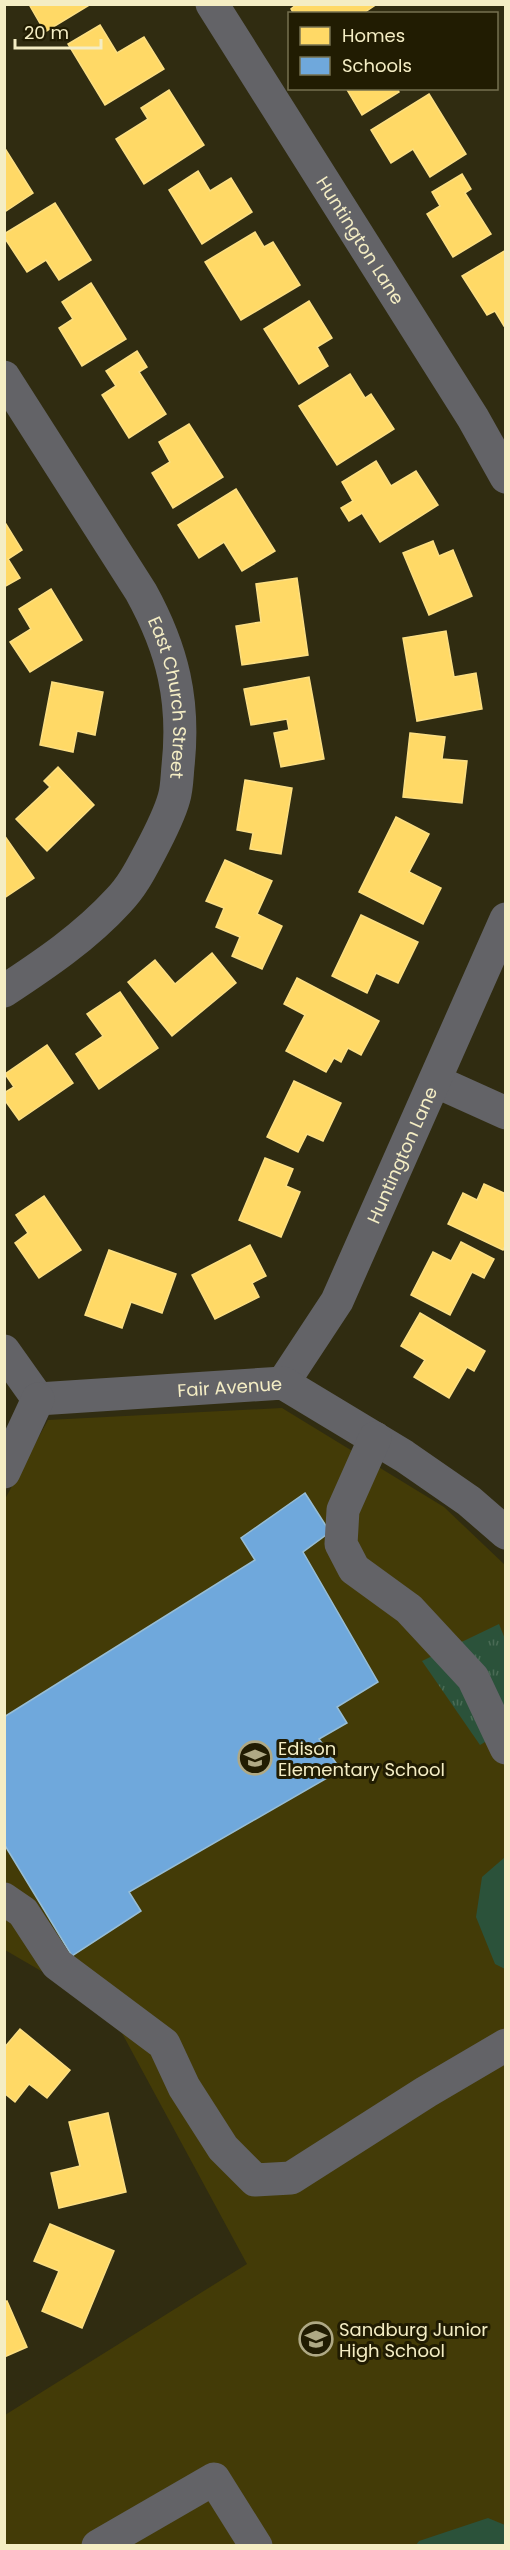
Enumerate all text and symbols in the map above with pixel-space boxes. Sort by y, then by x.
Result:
scale bar [15,12,100,50]
legend [288,12,498,90]
text: 20 m [24,20,69,45]
text: Homes [342,23,405,48]
text: Schools [342,53,412,78]
street label: Huntington Lane [311,171,411,309]
street label: East Church Street [142,612,192,780]
street label: Huntington Lane [360,1082,443,1227]
street label: Fair Avenue [176,1371,283,1402]
place label: Edison Elementary School [278,1736,445,1782]
school or university icon: Edison Elementary School [237,1740,273,1776]
place label: Sandburg Junior High School [339,2317,488,2363]
school or university icon: Sandburg Junior High School [298,2321,334,2357]

